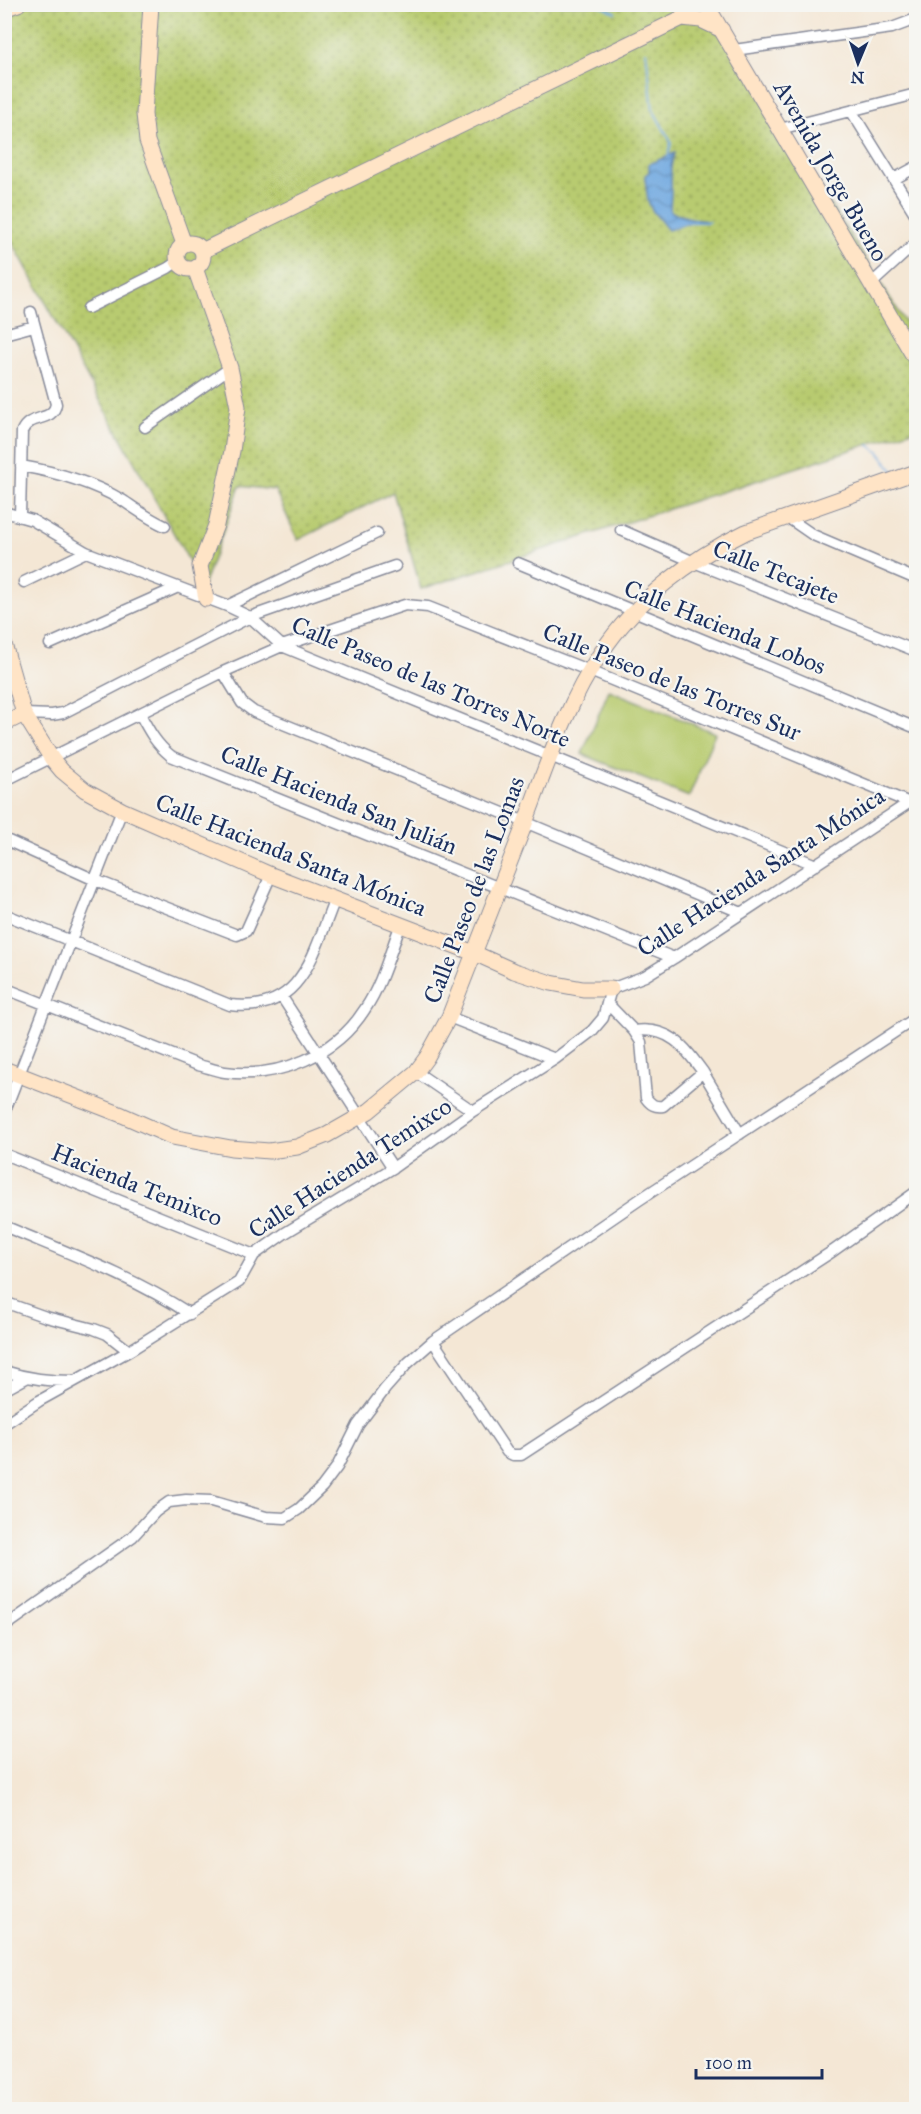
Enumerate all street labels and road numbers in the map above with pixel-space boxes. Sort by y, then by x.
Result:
street label: Avenida Jorge Bueno [767,74,895,267]
street label: Calle Tecajete [708,533,844,611]
street label: Calle Hacienda Lobos [620,573,830,681]
street label: Calle Paseo de las Torres Norte [287,610,575,754]
street label: Calle Paseo de las Torres Sur [538,616,806,748]
street label: Calle Hacienda San Julián [216,739,462,861]
street label: Calle Paseo de las Lomas [417,772,531,1008]
street label: Calle Hacienda Santa Mónica [631,780,891,963]
street label: Calle Hacienda Santa Mónica [151,787,432,923]
street label: Calle Hacienda Temixco [243,1091,457,1245]
street label: Hacienda Temixco [47,1137,227,1233]

